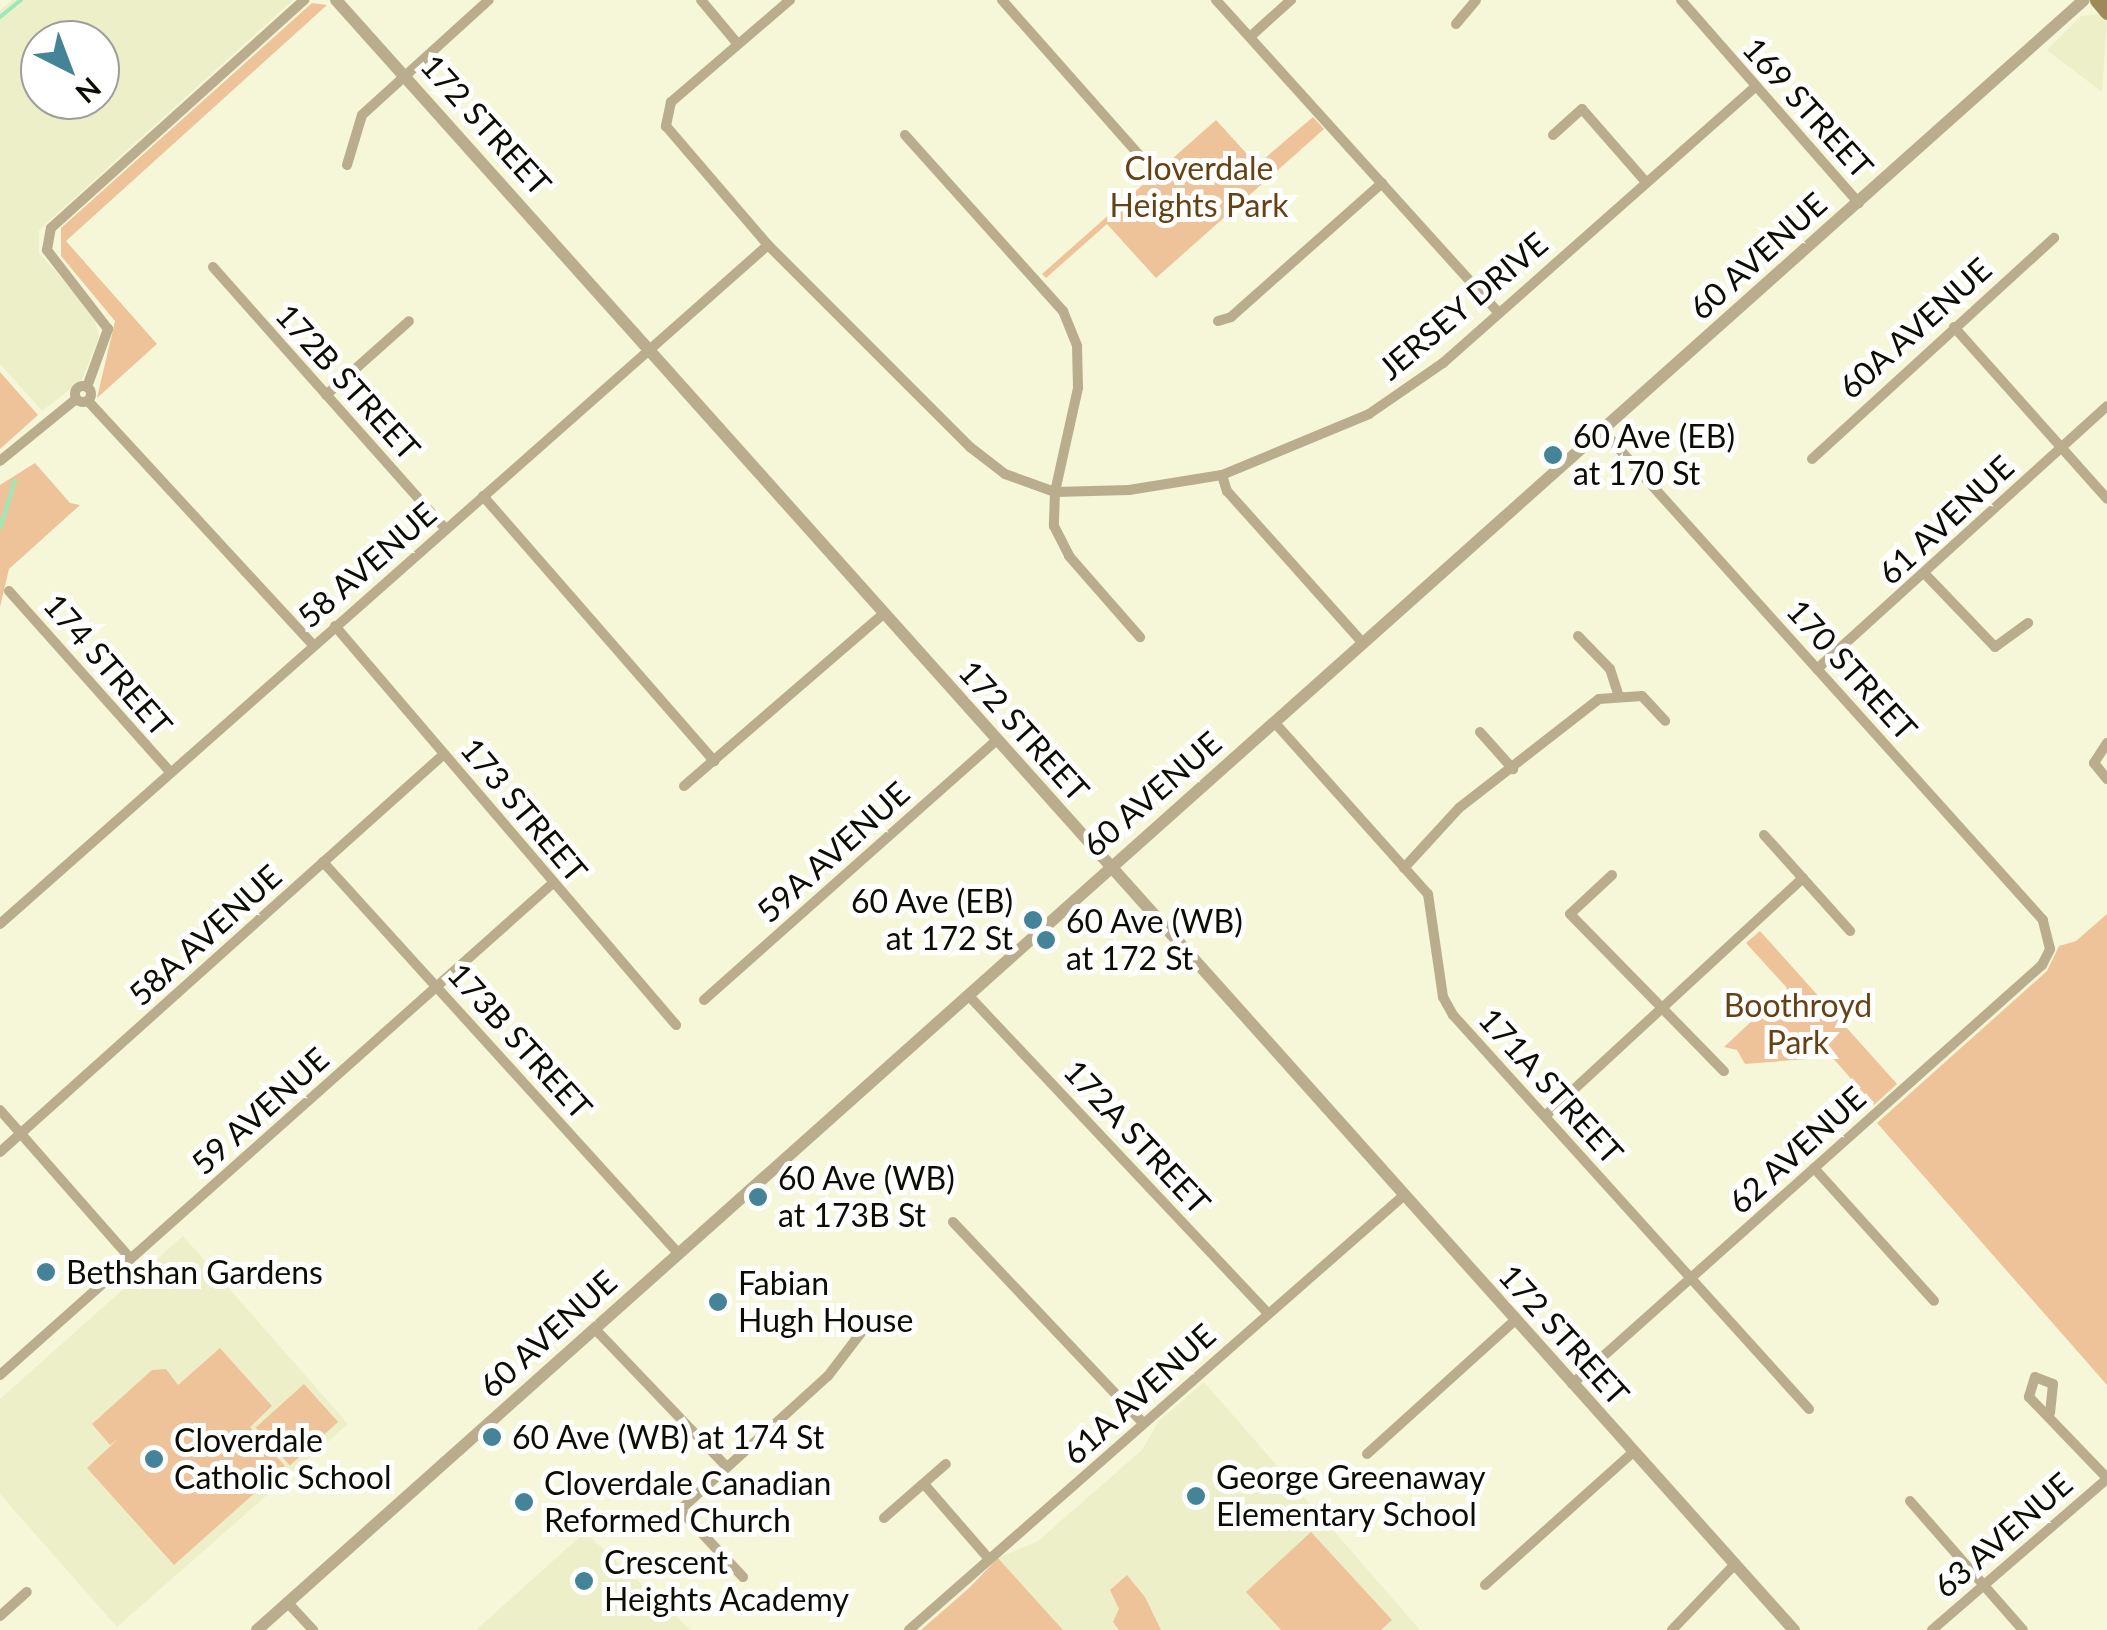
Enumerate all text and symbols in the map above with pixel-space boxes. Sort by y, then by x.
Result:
north arrow [20,20,120,120]
street label: 169 STREET [1735,30,1881,186]
street label: 172 STREET [413,47,559,203]
text: N [69,71,108,111]
park label: Cloverdale Heights Park [1110,150,1288,225]
street label: 60 AVENUE [1681,184,1835,328]
street label: JERSEY DRIVE [1370,224,1556,388]
street label: 60A AVENUE [1830,249,2000,407]
street label: 172B STREET [268,296,428,468]
place label: 60 Ave (EB) at 170 St [1573,418,1736,493]
marker: 60 Ave (EB) at 170 St [1542,444,1564,466]
street label: 61 AVENUE [1870,447,2022,593]
street label: 58 AVENUE [290,494,444,636]
street label: 174 STREET [36,586,180,744]
street label: 170 STREET [1779,592,1925,748]
street label: 172 STREET [951,653,1097,809]
street label: 60 AVENUE [1075,723,1229,865]
street label: 173 STREET [453,730,595,890]
street label: 59A AVENUE [748,773,918,931]
street label: 58A AVENUE [120,856,290,1014]
place label: 60 Ave (EB) at 172 St [850,883,1013,958]
place label: 60 Ave (WB) at 172 St [1066,903,1244,978]
marker: 60 Ave (EB) at 172 St [1022,909,1044,931]
marker: 60 Ave (WB) at 172 St [1035,929,1057,951]
street label: 173B STREET [440,955,600,1127]
park label: Boothroyd Park [1724,987,1872,1062]
street label: 171A STREET [1471,1000,1631,1172]
street label: 59 AVENUE [183,1039,337,1183]
street label: 172A STREET [1056,1052,1218,1222]
street label: 62 AVENUE [1720,1078,1874,1222]
place label: 60 Ave (WB) at 173B St [778,1160,956,1235]
marker: 60 Ave (WB) at 173B St [747,1186,769,1208]
place label: Bethshan Gardens [66,1253,323,1291]
street label: 172 STREET [1491,1257,1637,1413]
marker: Bethshan Gardens [35,1261,57,1283]
street label: 60 AVENUE [471,1262,625,1406]
place label: Fabian Hugh House [738,1265,913,1340]
marker: Fabian Hugh House [707,1291,729,1313]
street label: 61A AVENUE [1054,1315,1224,1473]
place label: 60 Ave (WB) at 174 St [512,1418,825,1456]
place label: Cloverdale Catholic School [174,1422,391,1497]
marker: 60 Ave (WB) at 174 St [481,1426,503,1448]
marker: Cloverdale Catholic School [143,1448,165,1470]
place label: George Greenaway Elementary School [1216,1459,1486,1534]
street label: 63 AVENUE [1926,1464,2080,1606]
place label: Cloverdale Canadian Reformed Church [544,1465,831,1540]
marker: George Greenaway Elementary School [1185,1485,1207,1507]
marker: Cloverdale Canadian Reformed Church [513,1491,535,1513]
place label: Crescent Heights Academy [604,1544,850,1619]
marker: Crescent Heights Academy [573,1570,595,1592]

